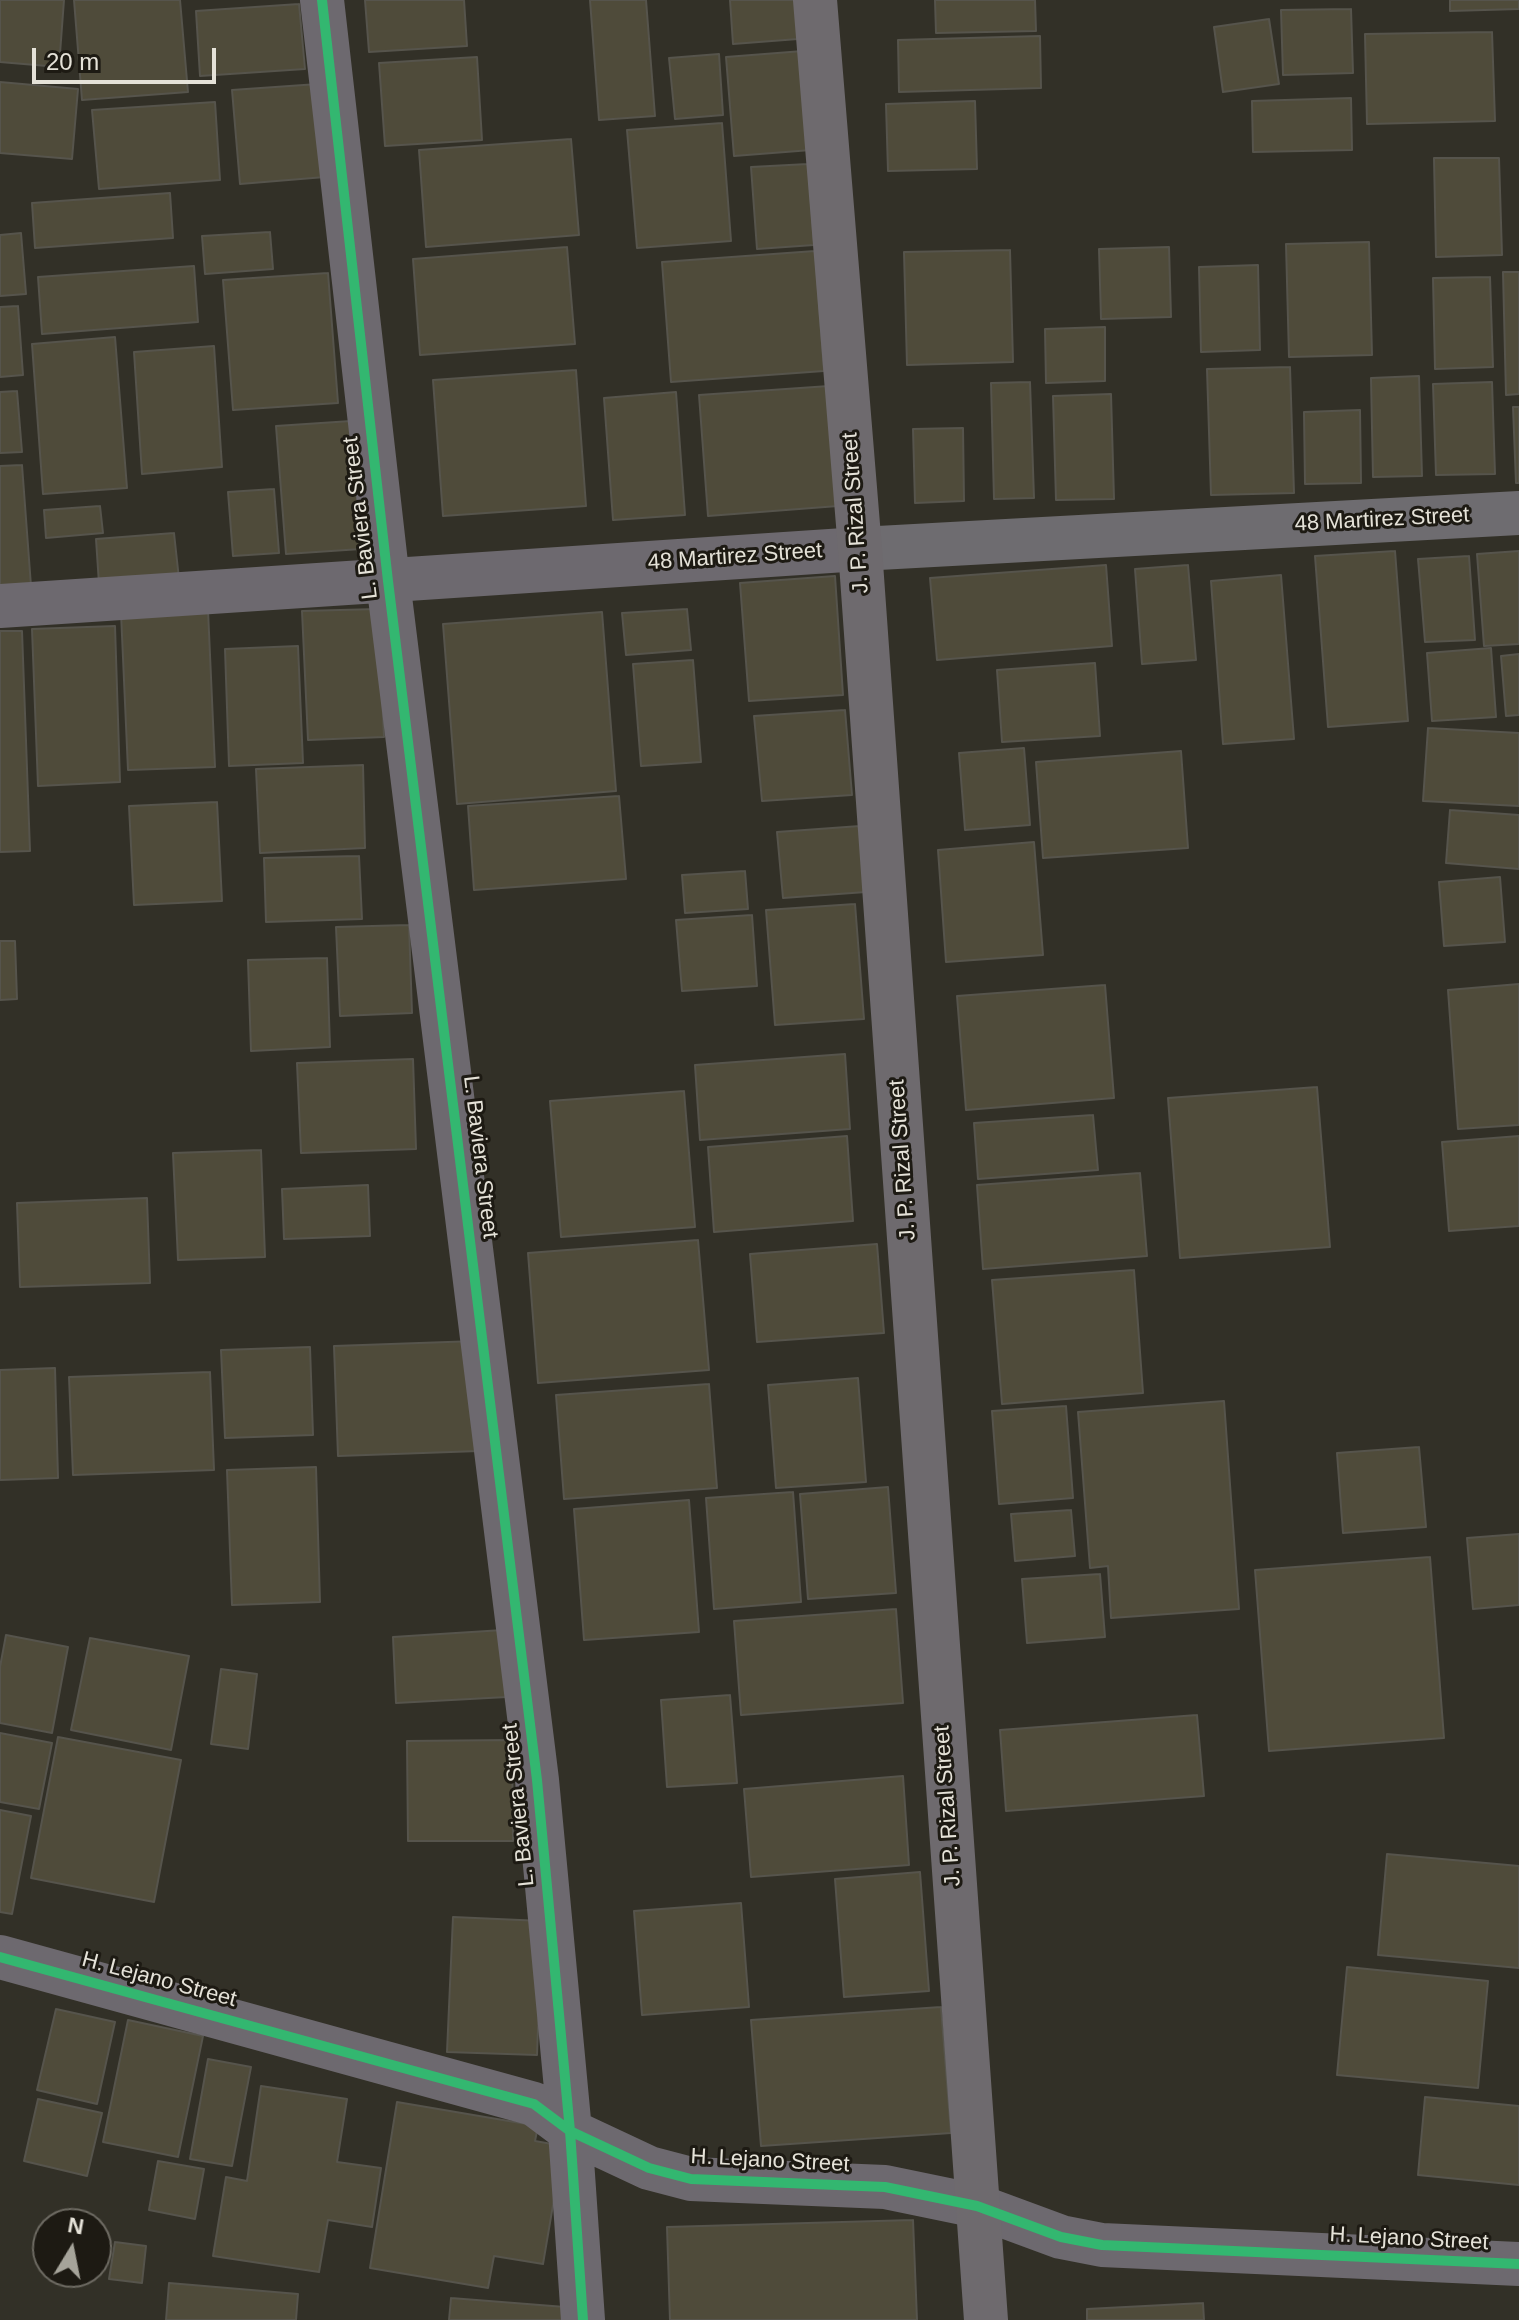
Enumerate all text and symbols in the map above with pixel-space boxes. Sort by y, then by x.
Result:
scale bar [36,32,220,82]
text: 20 m [46,48,99,75]
street label: J. P. Rizal Street [837,432,875,594]
street label: L. Baviera Street [338,435,384,601]
street label: 48 Martirez Street [1294,502,1470,538]
street label: 48 Martirez Street [647,538,823,576]
street label: L. Baviera Street [457,1074,503,1240]
street label: J. P. Rizal Street [884,1079,922,1241]
street label: L. Baviera Street [497,1722,541,1888]
street label: J. P. Rizal Street [929,1725,967,1887]
street label: H. Lejano Street [79,1947,239,2013]
street label: H. Lejano Street [690,2144,850,2178]
north arrow [32,2208,112,2288]
text: N [66,2212,86,2240]
street label: H. Lejano Street [1329,2222,1489,2256]

